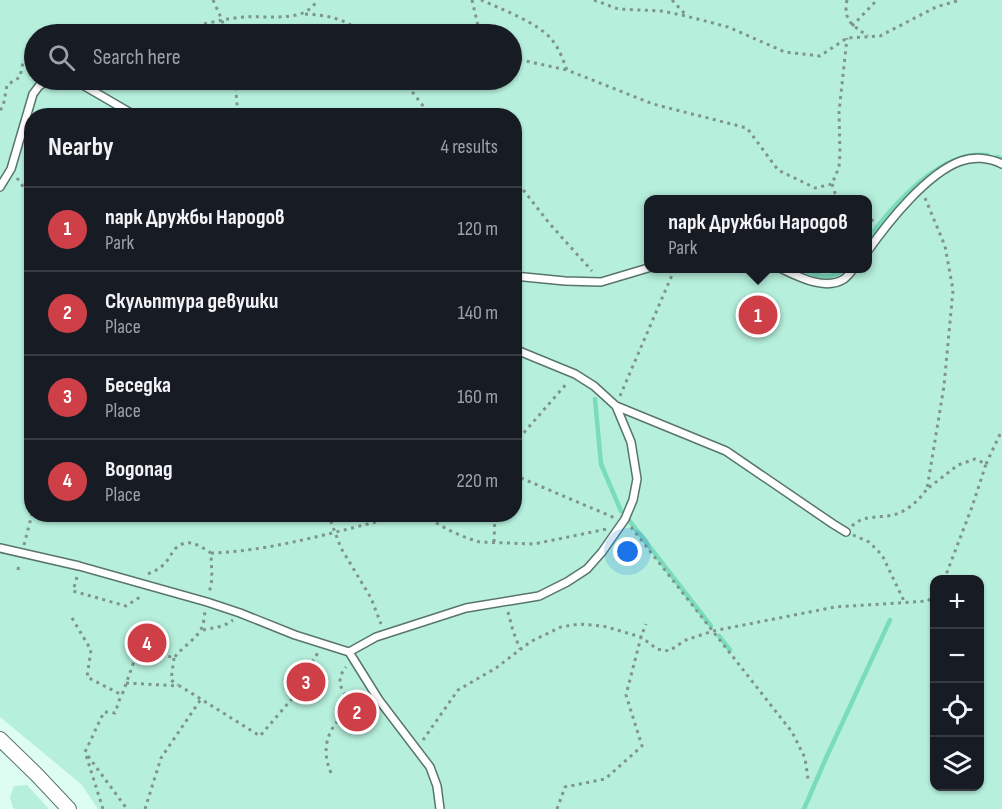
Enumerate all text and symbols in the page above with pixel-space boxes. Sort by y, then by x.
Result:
search box [24,24,522,90]
icon: search [45,41,78,74]
text: Search here [93,44,180,71]
text: Nearby [48,132,114,163]
text: 4 results [441,135,498,159]
popup [644,195,872,273]
text: парк Дружбы Народов [105,204,285,231]
text: парк Дружбы Народов [668,209,848,236]
text: 1 [64,217,71,241]
text: 120 m [458,217,498,241]
text: Park [105,231,134,255]
text: Park [668,236,697,260]
text: Скульптура девушки [105,288,278,315]
pin: 1 [738,292,777,338]
text: 2 [63,301,72,325]
text: 140 m [458,301,498,325]
text: Place [105,315,141,339]
text: Беседка [105,372,171,399]
text: 3 [63,385,72,409]
text: 160 m [457,385,498,409]
text: Place [105,399,141,423]
text: Водопад [105,456,172,483]
text: 4 [63,469,72,493]
text: 220 m [457,469,498,493]
text: Place [105,483,141,507]
your location [613,537,642,566]
map controls [930,575,984,791]
button: + [930,575,984,629]
pin: 4 [128,620,166,666]
button: − [930,629,984,683]
pin: 3 [286,660,326,704]
button: locate [930,683,984,737]
pin: 2 [338,690,376,734]
button: layers [930,737,984,791]

